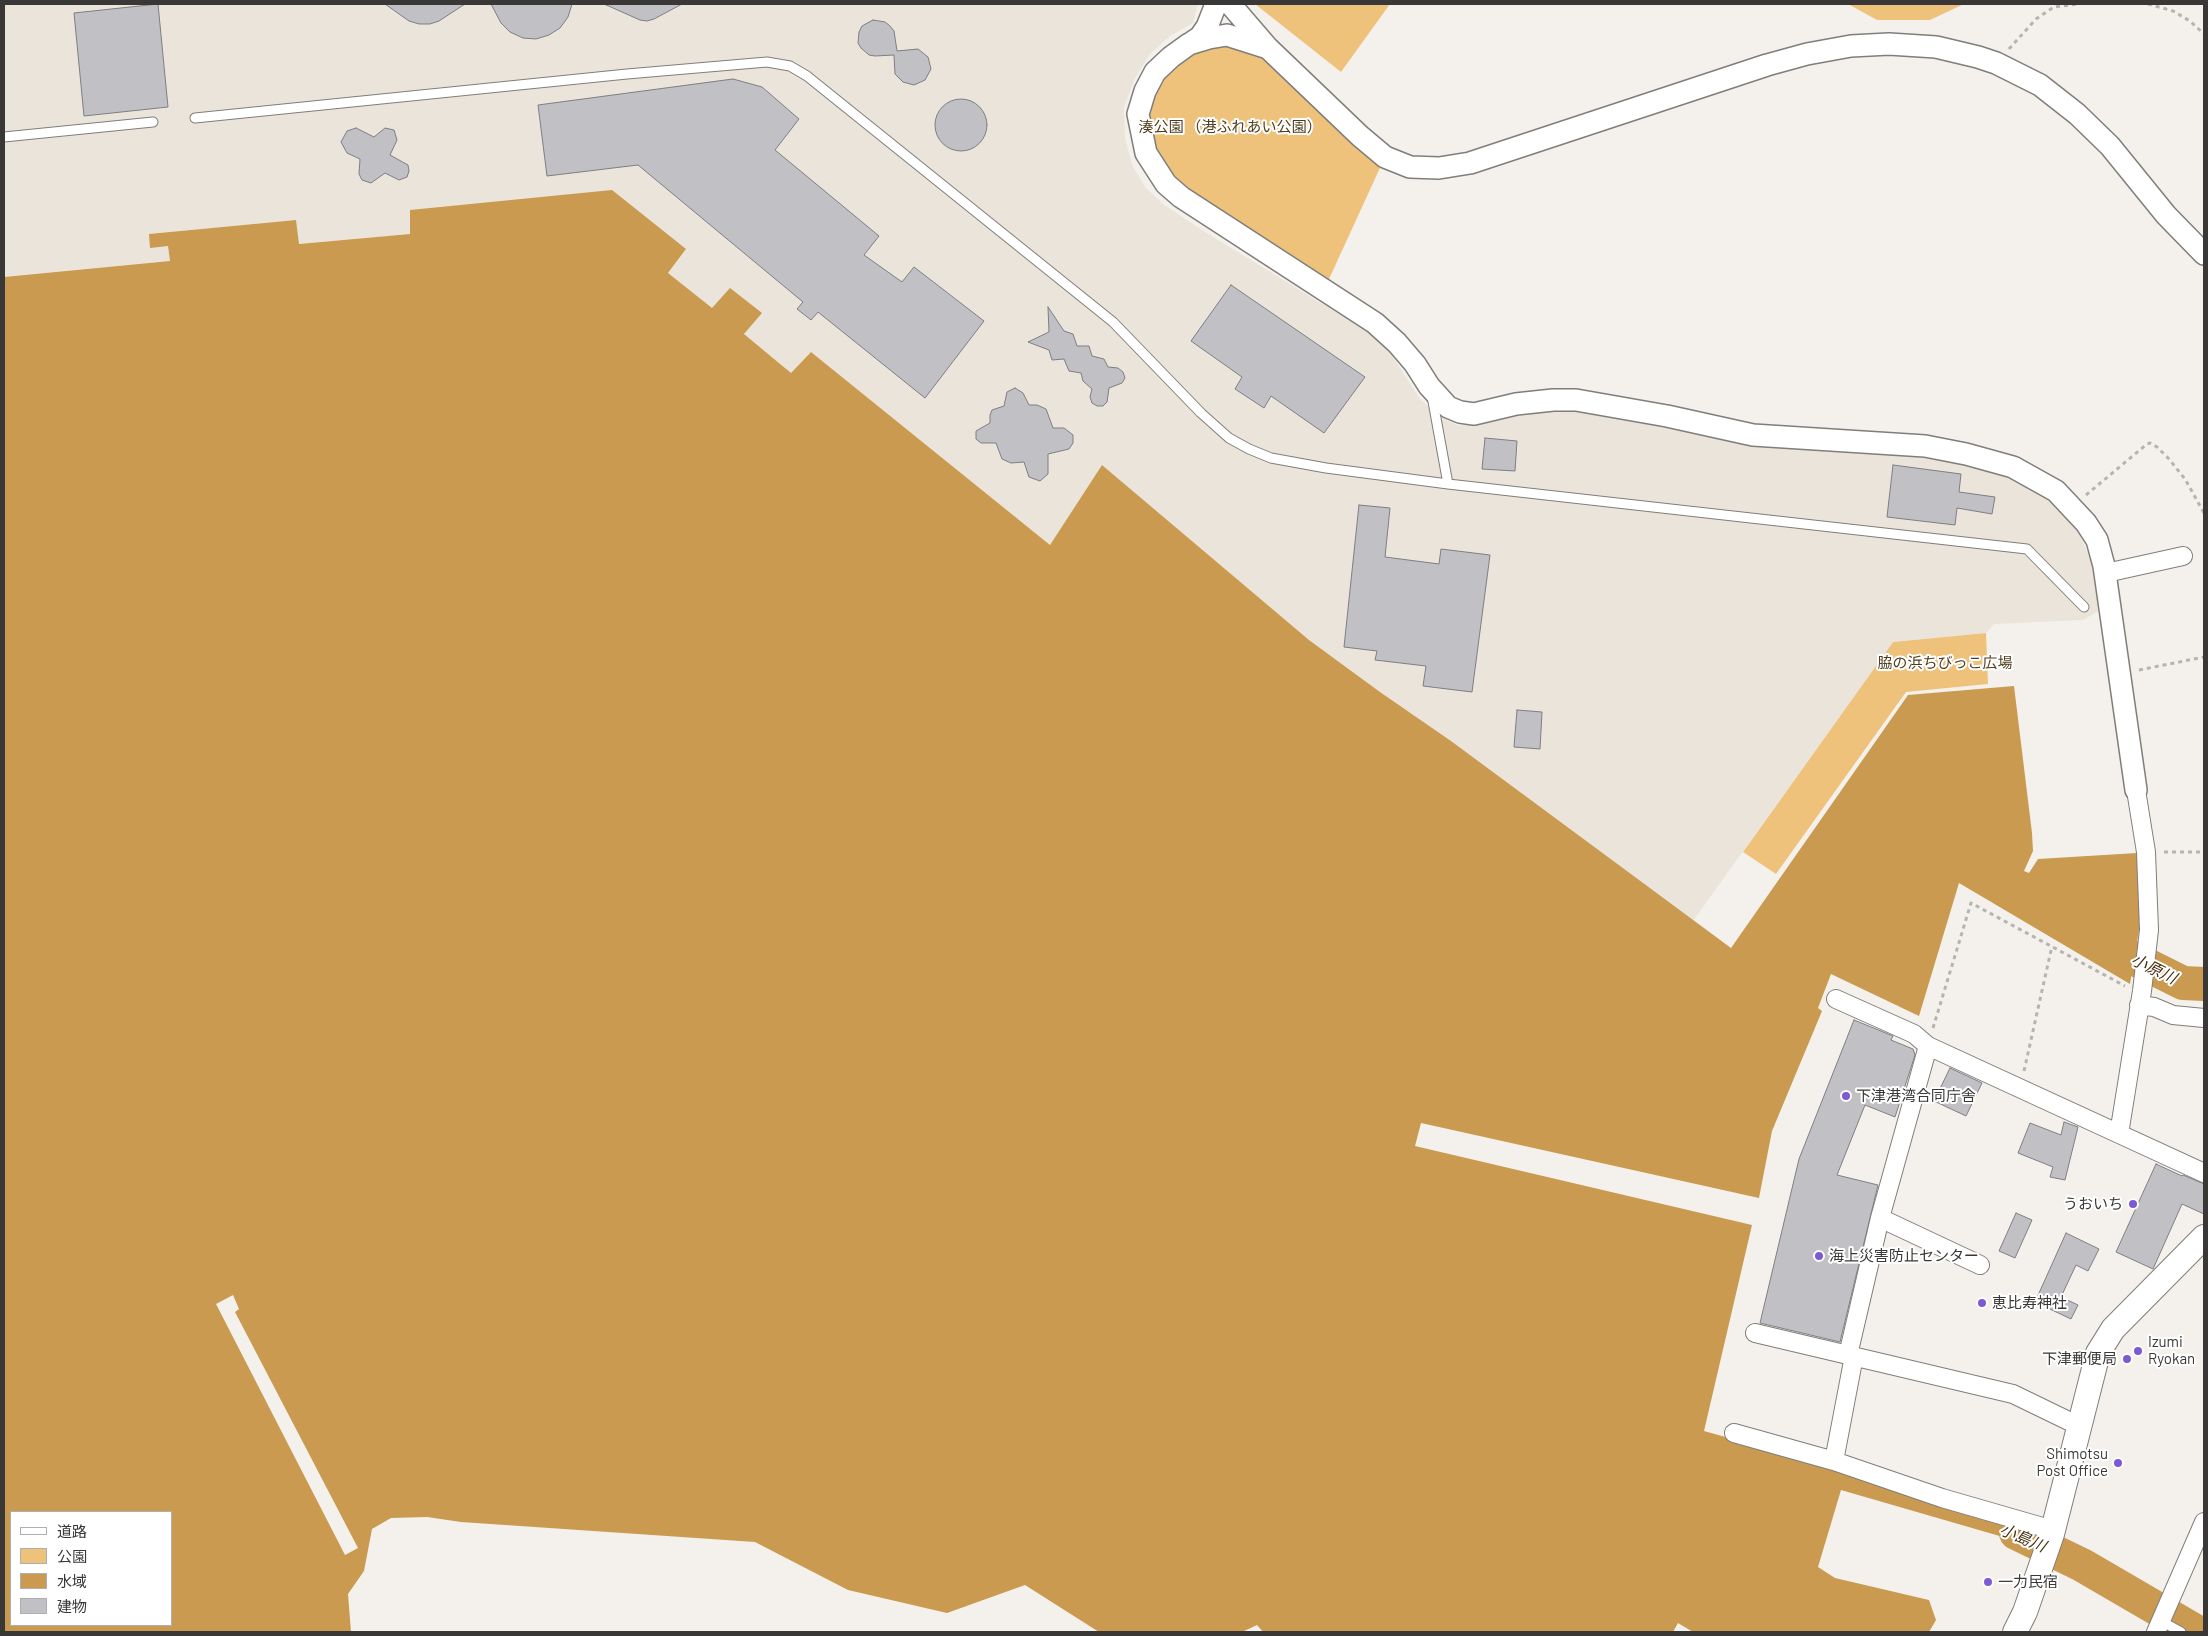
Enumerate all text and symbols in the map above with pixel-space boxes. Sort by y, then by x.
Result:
park label: 湊公園 （港ふれあい公園） [1139,118,1321,136]
park label: 脇の浜ちびっこ広場 [1878,654,2012,672]
water label: 小原川 [2128,950,2180,988]
place label: 下津港湾合同庁舎 [1856,1087,1976,1105]
marker: 下津港湾合同庁舎 [1840,1090,1852,1102]
place label: うおいち [2063,1195,2123,1213]
marker: うおいち [2127,1198,2139,1210]
place label: 海上災害防止センター [1829,1247,1979,1265]
marker: 海上災害防止センター [1813,1250,1825,1262]
place label: 恵比寿神社 [1992,1294,2067,1312]
marker: 恵比寿神社 [1976,1297,1988,1309]
place label: Izumi Ryokan [2148,1333,2195,1368]
marker: Izumi Ryokan [2132,1345,2144,1357]
place label: 下津郵便局 [2042,1350,2117,1368]
marker: 下津郵便局 [2121,1353,2133,1365]
place label: Shimotsu Post Office [2036,1445,2108,1480]
marker: Shimotsu Post Office [2112,1457,2124,1469]
legend [10,1511,172,1626]
water label: 小島川 [1997,1520,2049,1556]
text: 道路 [57,1522,87,1540]
text: 公園 [57,1547,87,1565]
text: 水域 [57,1572,87,1590]
place label: 一力民宿 [1998,1573,2058,1591]
marker: 一力民宿 [1982,1576,1994,1588]
text: 建物 [57,1597,87,1615]

